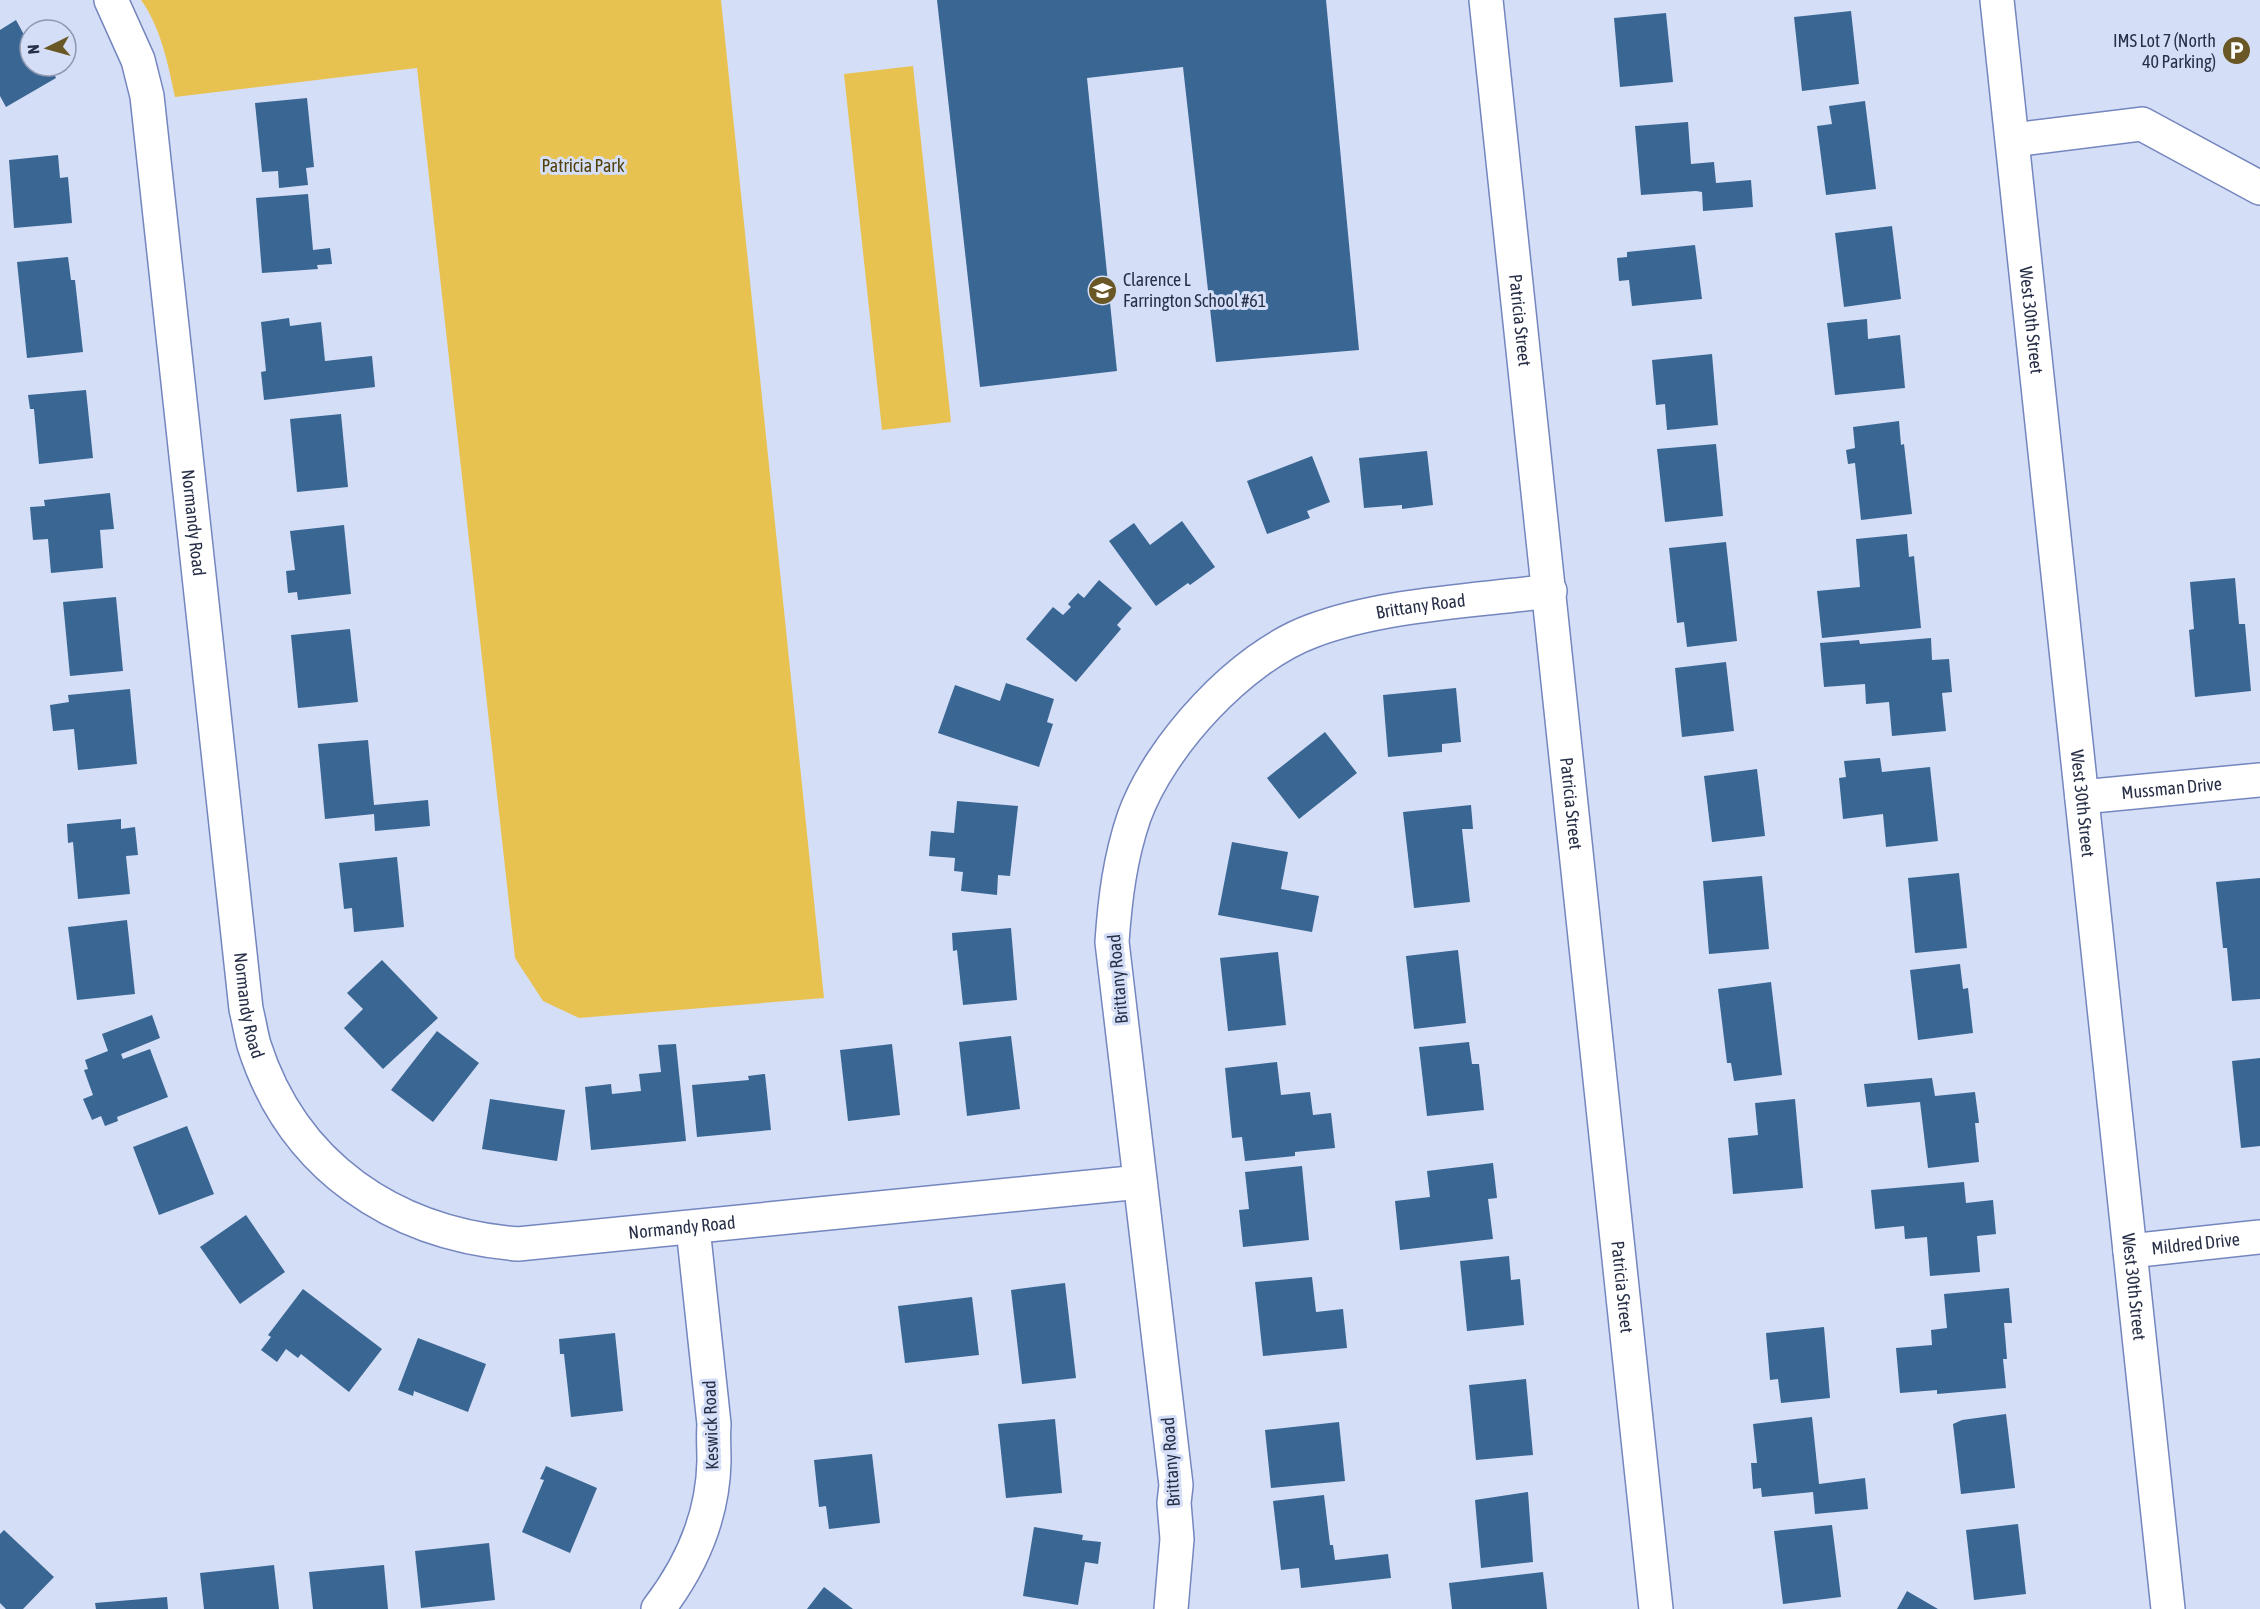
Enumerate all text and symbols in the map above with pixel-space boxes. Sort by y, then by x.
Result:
north arrow [18,18,78,78]
place label: IMS Lot 7 (North 40 Parking) [2113,30,2216,72]
parking icon: IMS Lot 7 (North 40 Parking) [2221,35,2253,67]
text: N [24,44,42,55]
park label: Patricia Park [541,155,625,176]
street label: West 30th Street [2015,266,2048,375]
place label: Clarence L Farrington School #61 [1123,269,1266,311]
street label: Patricia Street [1505,273,1536,367]
school or university icon: Clarence L Farrington School #61 [1086,274,1118,306]
street label: Normandy Road [178,468,210,577]
street label: Brittany Road [1374,589,1466,623]
street label: West 30th Street [2067,749,2099,858]
street label: Patricia Street [1556,756,1587,851]
street label: Mussman Drive [2120,773,2223,803]
street label: Brittany Road [1103,933,1132,1025]
street label: Normandy Road [230,951,269,1061]
street label: Normandy Road [627,1211,736,1243]
street label: Mildred Drive [2150,1228,2241,1259]
street label: West 30th Street [2118,1232,2150,1341]
street label: Patricia Street [1607,1240,1638,1334]
street label: Keswick Road [698,1380,723,1470]
street label: Brittany Road [1157,1417,1184,1508]

